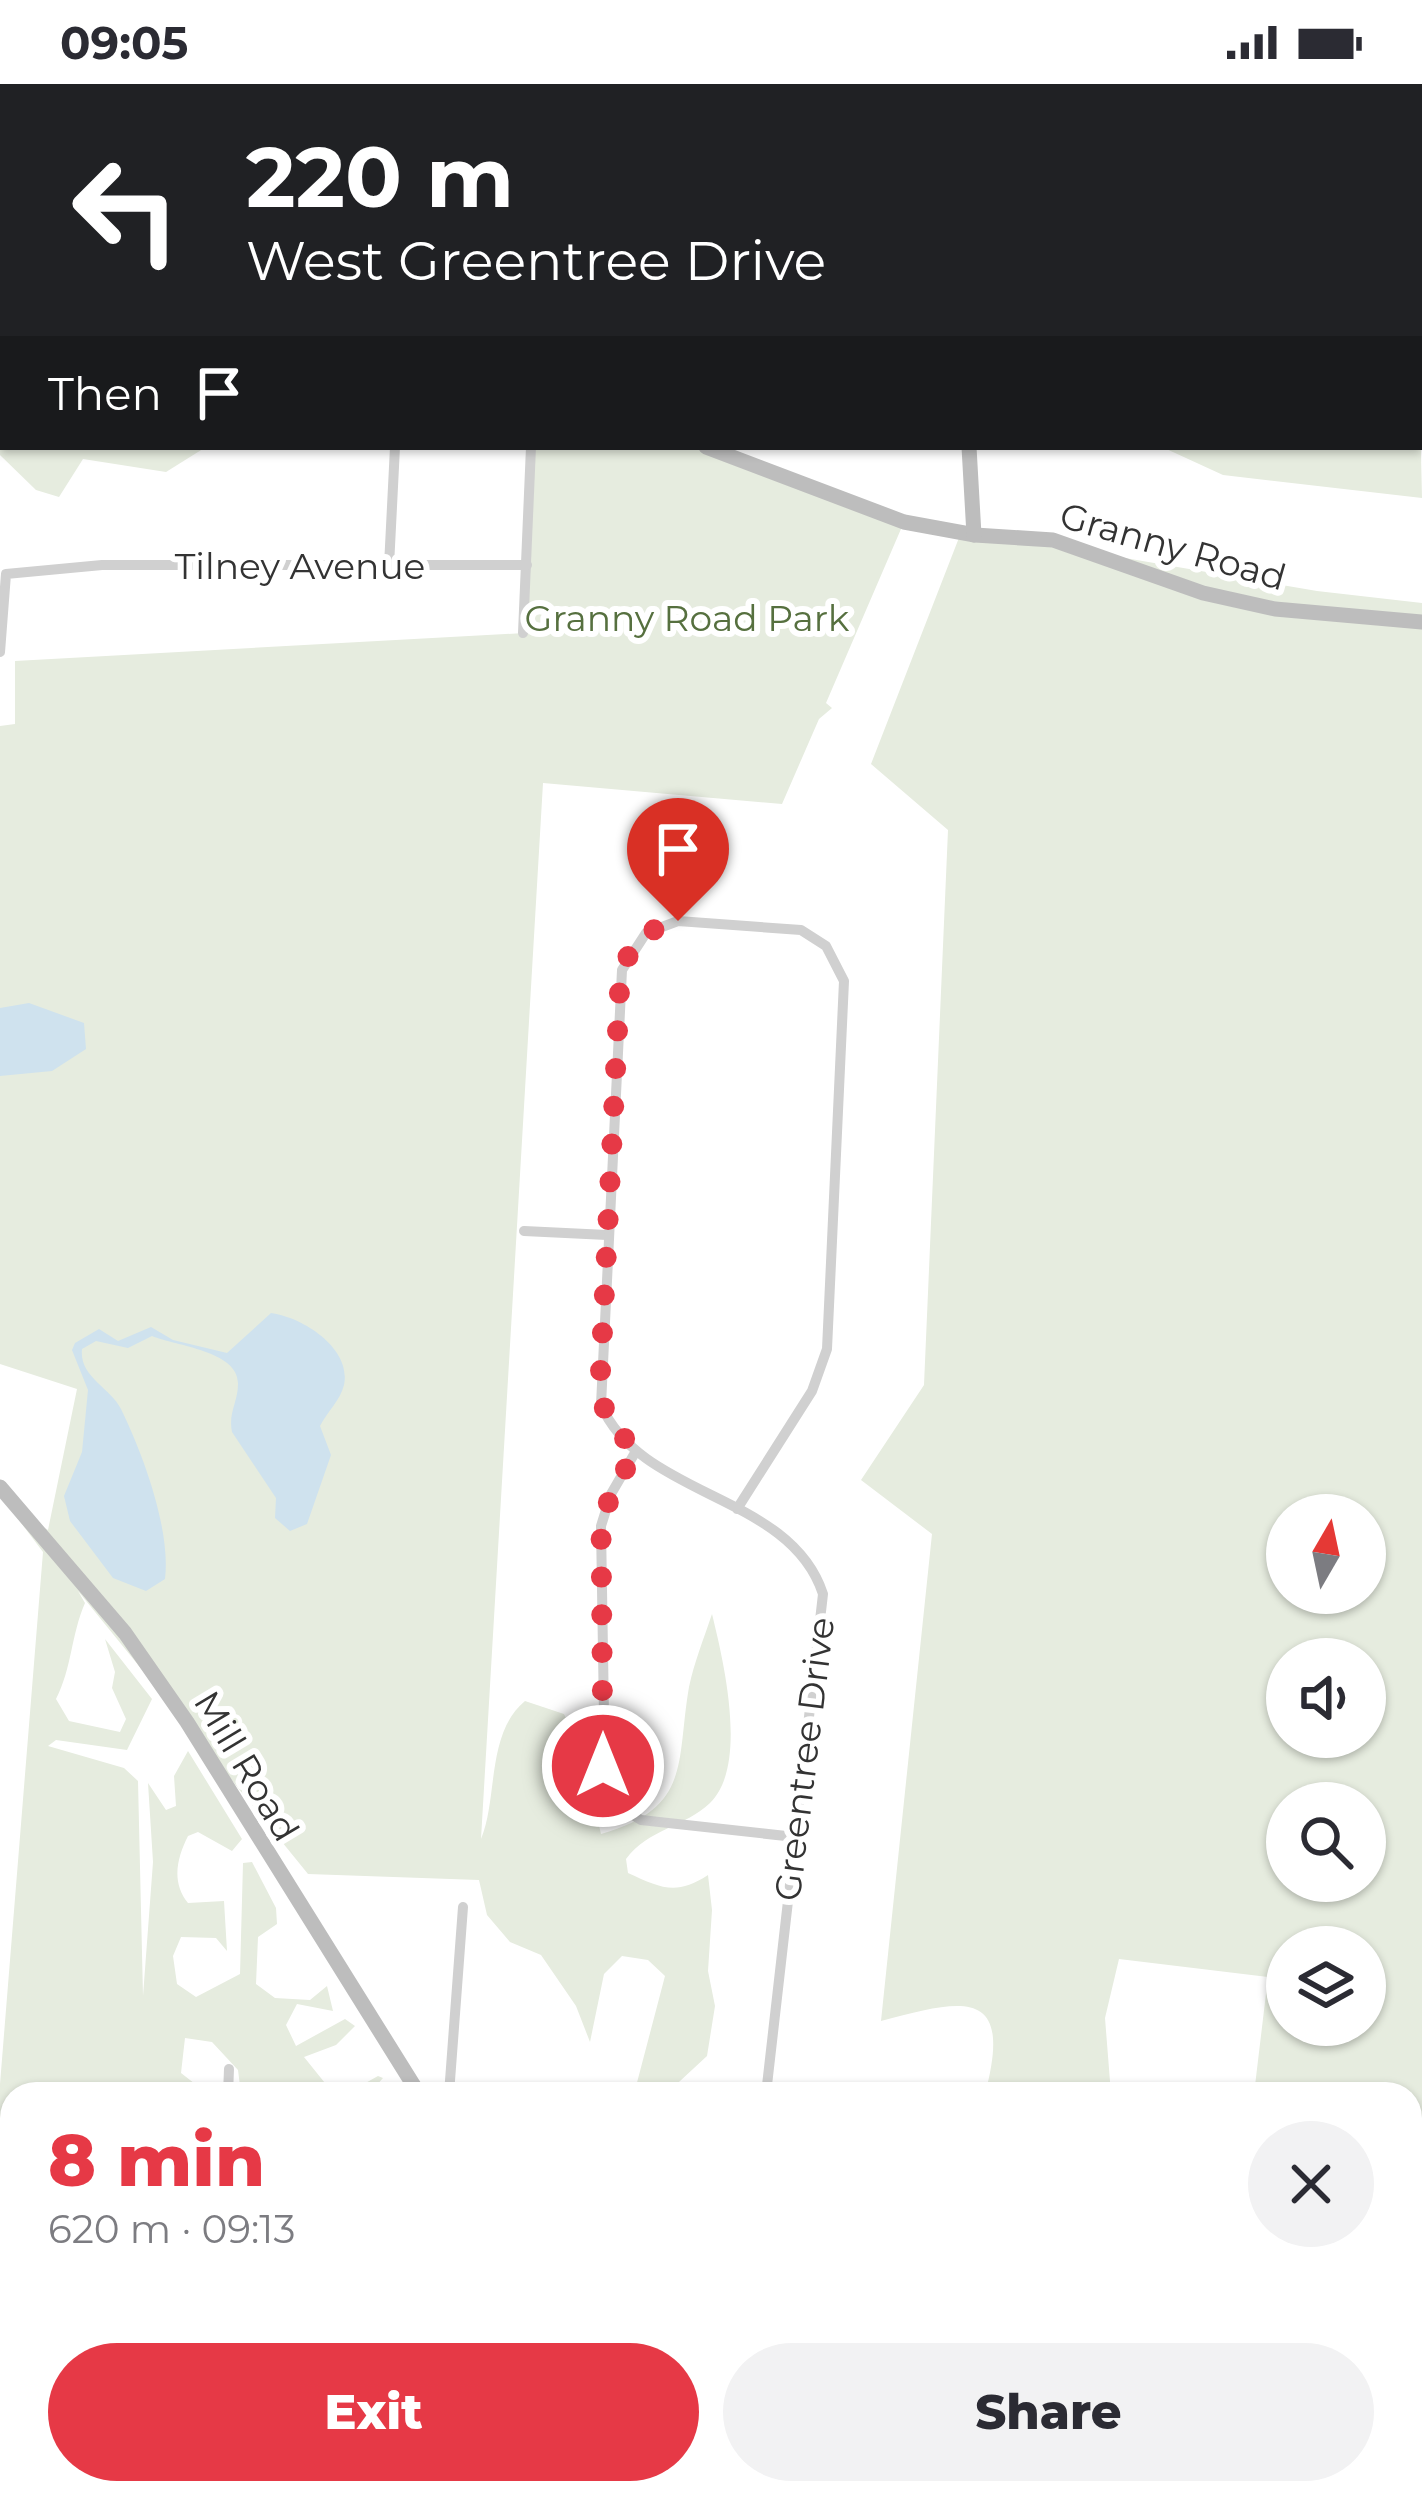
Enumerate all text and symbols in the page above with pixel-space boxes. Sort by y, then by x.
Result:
text: 09:05 [60,15,188,70]
text: 220 m [246,126,514,228]
icon: left [48,132,204,288]
text: West Greentree Drive [246,228,826,294]
icon: arrive [186,360,252,426]
text: Then [48,366,162,421]
street label: Granny Road [1055,493,1291,599]
street label: Tilney Avenue [175,544,425,588]
park label: Granny Road Park [525,596,850,640]
pin [627,798,729,921]
icon: arrive [645,816,711,882]
north arrow [1266,1494,1386,1614]
map controls [1266,1494,1386,2046]
street label: Greentree Drive [765,1615,843,1903]
button: sound [1266,1638,1386,1758]
street label: Mill Road [185,1683,309,1849]
position arrow [540,1703,666,1829]
button: search [1266,1782,1386,1902]
button: layers [1266,1926,1386,2046]
text: 8 min [48,2116,265,2204]
button: close [1248,2121,1374,2247]
text: 620 m · 09:13 [48,2205,295,2253]
button: Exit [48,2343,699,2481]
button: Share [723,2343,1374,2481]

